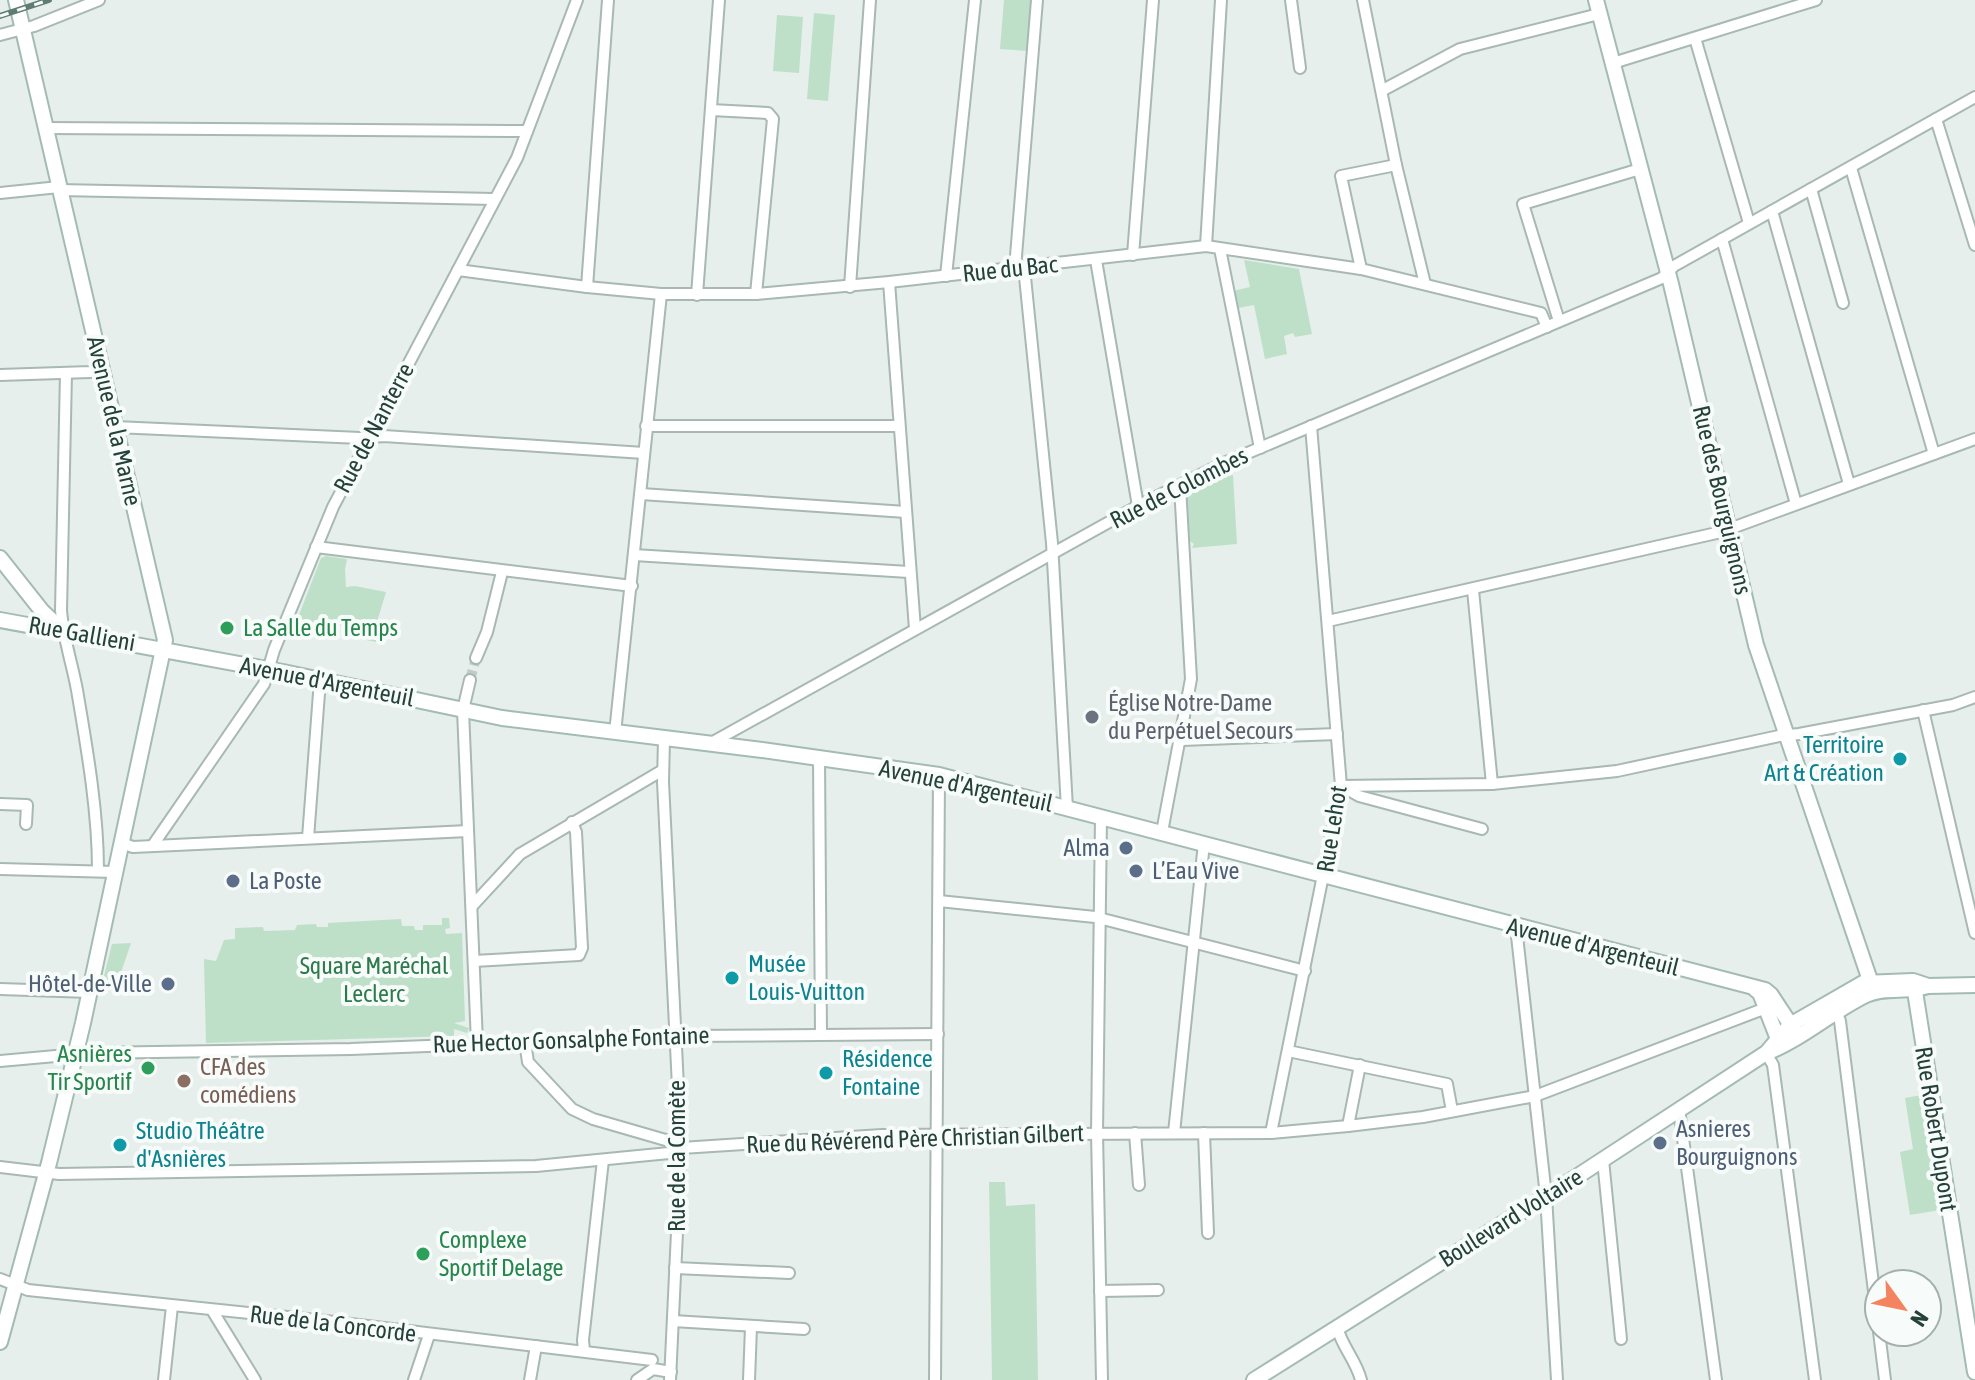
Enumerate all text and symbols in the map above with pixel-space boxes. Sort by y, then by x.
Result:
street label: Rue du Bac [961,250,1059,287]
street label: Avenue de la Marne [82,334,147,508]
street label: Rue de Nanterre [328,358,419,497]
street label: Rue des Bourguignons [1688,403,1757,597]
street label: Rue de Colombes [1105,441,1252,534]
street label: Rue Gallieni [27,611,138,656]
place label: La Salle du Temps [243,614,398,641]
marker: La Salle du Temps [218,619,236,637]
street label: Avenue d'Argenteuil [238,651,417,712]
place label: Église Notre-Dame du Perpétuel Secours [1108,689,1293,744]
marker: Église Notre-Dame du Perpétuel Secours [1083,708,1101,726]
place label: Territoire Art & Création [1764,731,1884,786]
marker: Territoire Art & Création [1891,750,1909,768]
street label: Avenue d'Argenteuil [877,754,1056,817]
street label: Rue Lehot [1311,783,1352,874]
place label: Alma [1063,834,1110,861]
marker: Alma [1117,839,1135,857]
place label: L’Eau Vive [1152,857,1239,884]
marker: L’Eau Vive [1127,862,1145,880]
place label: La Poste [249,867,322,894]
marker: La Poste [224,872,242,890]
street label: Avenue d'Argenteuil [1504,912,1683,981]
place label: Musée Louis-Vuitton [748,950,865,1005]
park label: Square Maréchal Leclerc [300,952,449,1007]
marker: Musée Louis-Vuitton [723,969,741,987]
place label: Hôtel-de-Ville [28,970,152,997]
marker: Hôtel-de-Ville [159,975,177,993]
street label: Rue Hector Gonsalphe Fontaine [432,1021,710,1058]
place label: Asnières Tir Sportif [47,1040,132,1095]
place label: Résidence Fontaine [842,1045,933,1100]
street label: Rue Robert Dupont [1910,1045,1963,1213]
place label: CFA des comédiens [200,1053,296,1108]
marker: Asnières Tir Sportif [139,1059,157,1077]
marker: Résidence Fontaine [817,1064,835,1082]
marker: CFA des comédiens [175,1072,193,1090]
street label: Rue de la Comète [663,1080,690,1232]
place label: Asnieres Bourguignons [1676,1115,1797,1170]
place label: Studio Théâtre d'Asnières [136,1117,265,1172]
street label: Rue du Révérend Père Christian Gilbert [746,1119,1084,1158]
marker: Asnieres Bourguignons [1651,1134,1669,1152]
marker: Studio Théâtre d'Asnières [111,1136,129,1154]
street label: Boulevard Voltaire [1434,1163,1587,1272]
place label: Complexe Sportif Delage [439,1226,564,1281]
marker: Complexe Sportif Delage [414,1245,432,1263]
north arrow [1863,1268,1943,1348]
street label: Rue de la Concorde [248,1300,418,1347]
text: N [1905,1306,1934,1331]

